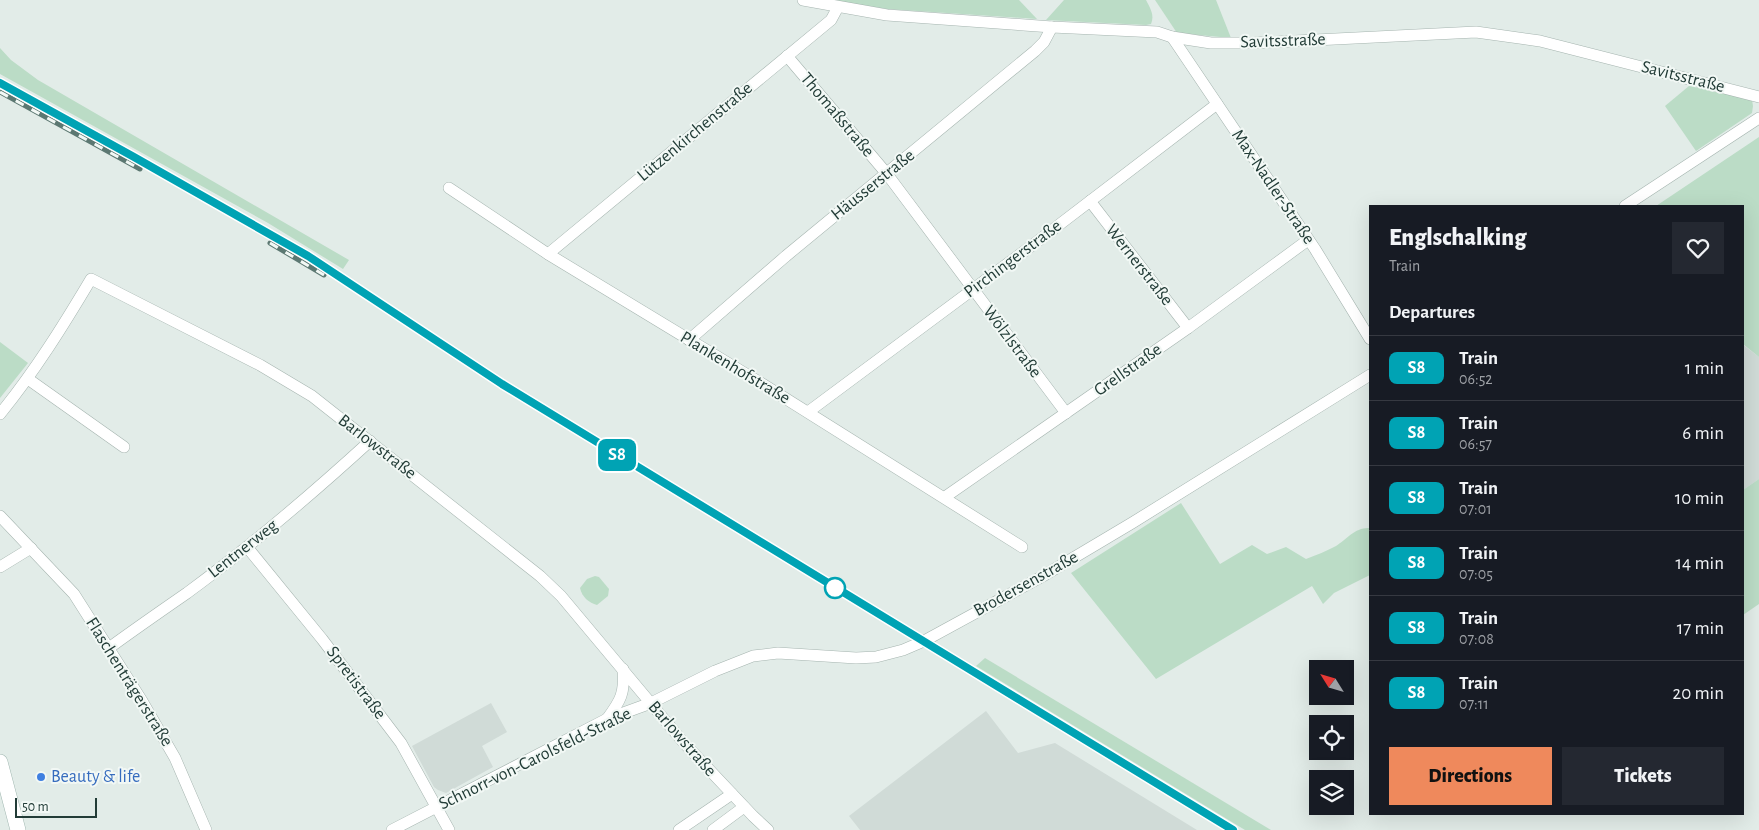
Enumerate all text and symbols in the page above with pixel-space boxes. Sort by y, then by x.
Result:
street label: Savitsstraße [1240,31,1326,51]
street label: Savitsstraße [1639,58,1727,96]
street label: Thomaßstraße [797,69,877,161]
street label: Lützenkirchenstraße [634,79,756,185]
street label: Max-Nadler-Straße [1228,126,1318,248]
street label: Häusserstraße [828,146,918,224]
street label: Pirchingerstraße [961,217,1065,301]
street label: Wernerstraße [1102,221,1176,309]
button: heart [1672,222,1724,274]
text: Englschalking [1389,226,1526,250]
text: Train [1389,258,1420,274]
street label: Wölzlstraße [979,303,1045,381]
text: Departures [1389,303,1475,322]
street label: Plankenhofstraße [677,328,793,408]
street label: Grellstraße [1091,340,1165,400]
text: Train [1459,349,1498,368]
text: S8 [1408,359,1425,377]
text: 1 min [1685,359,1724,378]
text: 06:52 [1459,371,1493,387]
street label: Barlowstraße [335,411,419,483]
text: Train [1459,414,1498,433]
text: S8 [1408,424,1425,442]
text: 6 min [1682,424,1724,443]
text: 06:57 [1459,436,1492,452]
line badge: S8 [594,439,640,471]
text: S8 [608,446,626,464]
text: Train [1459,479,1498,498]
text: S8 [1408,489,1425,507]
text: 10 min [1675,489,1724,508]
text: 07:01 [1459,501,1492,517]
street label: Lentnerweg [205,516,281,582]
text: Train [1459,544,1498,563]
street label: Brodersenstraße [971,548,1081,620]
text: S8 [1408,554,1425,572]
text: 14 min [1676,554,1724,573]
text: 07:05 [1459,566,1493,582]
unlabelled marker [824,577,846,599]
text: Train [1459,609,1498,628]
street label: Flaschenträgerstraße [82,614,176,750]
text: S8 [1408,619,1425,637]
text: 17 min [1677,619,1724,638]
text: 07:08 [1459,631,1494,647]
street label: Spretistraße [323,643,389,723]
north arrow [1309,660,1354,705]
map controls [1309,660,1354,815]
text: Train [1459,674,1498,693]
text: S8 [1408,684,1425,702]
text: 20 min [1673,684,1724,703]
text: 07:11 [1459,696,1489,712]
street label: Barlowstraße [645,698,719,780]
street label: Schnorr-von-Carolsfeld-Straße [436,705,634,813]
button: locate [1309,715,1354,760]
button: Directions [1389,747,1552,805]
button: Tickets [1562,747,1724,805]
place label: Beauty & life [51,768,140,786]
button: layers [1309,770,1354,815]
marker: Beauty & life [35,771,47,783]
scale bar [15,795,98,818]
text: 50 m [22,800,49,814]

